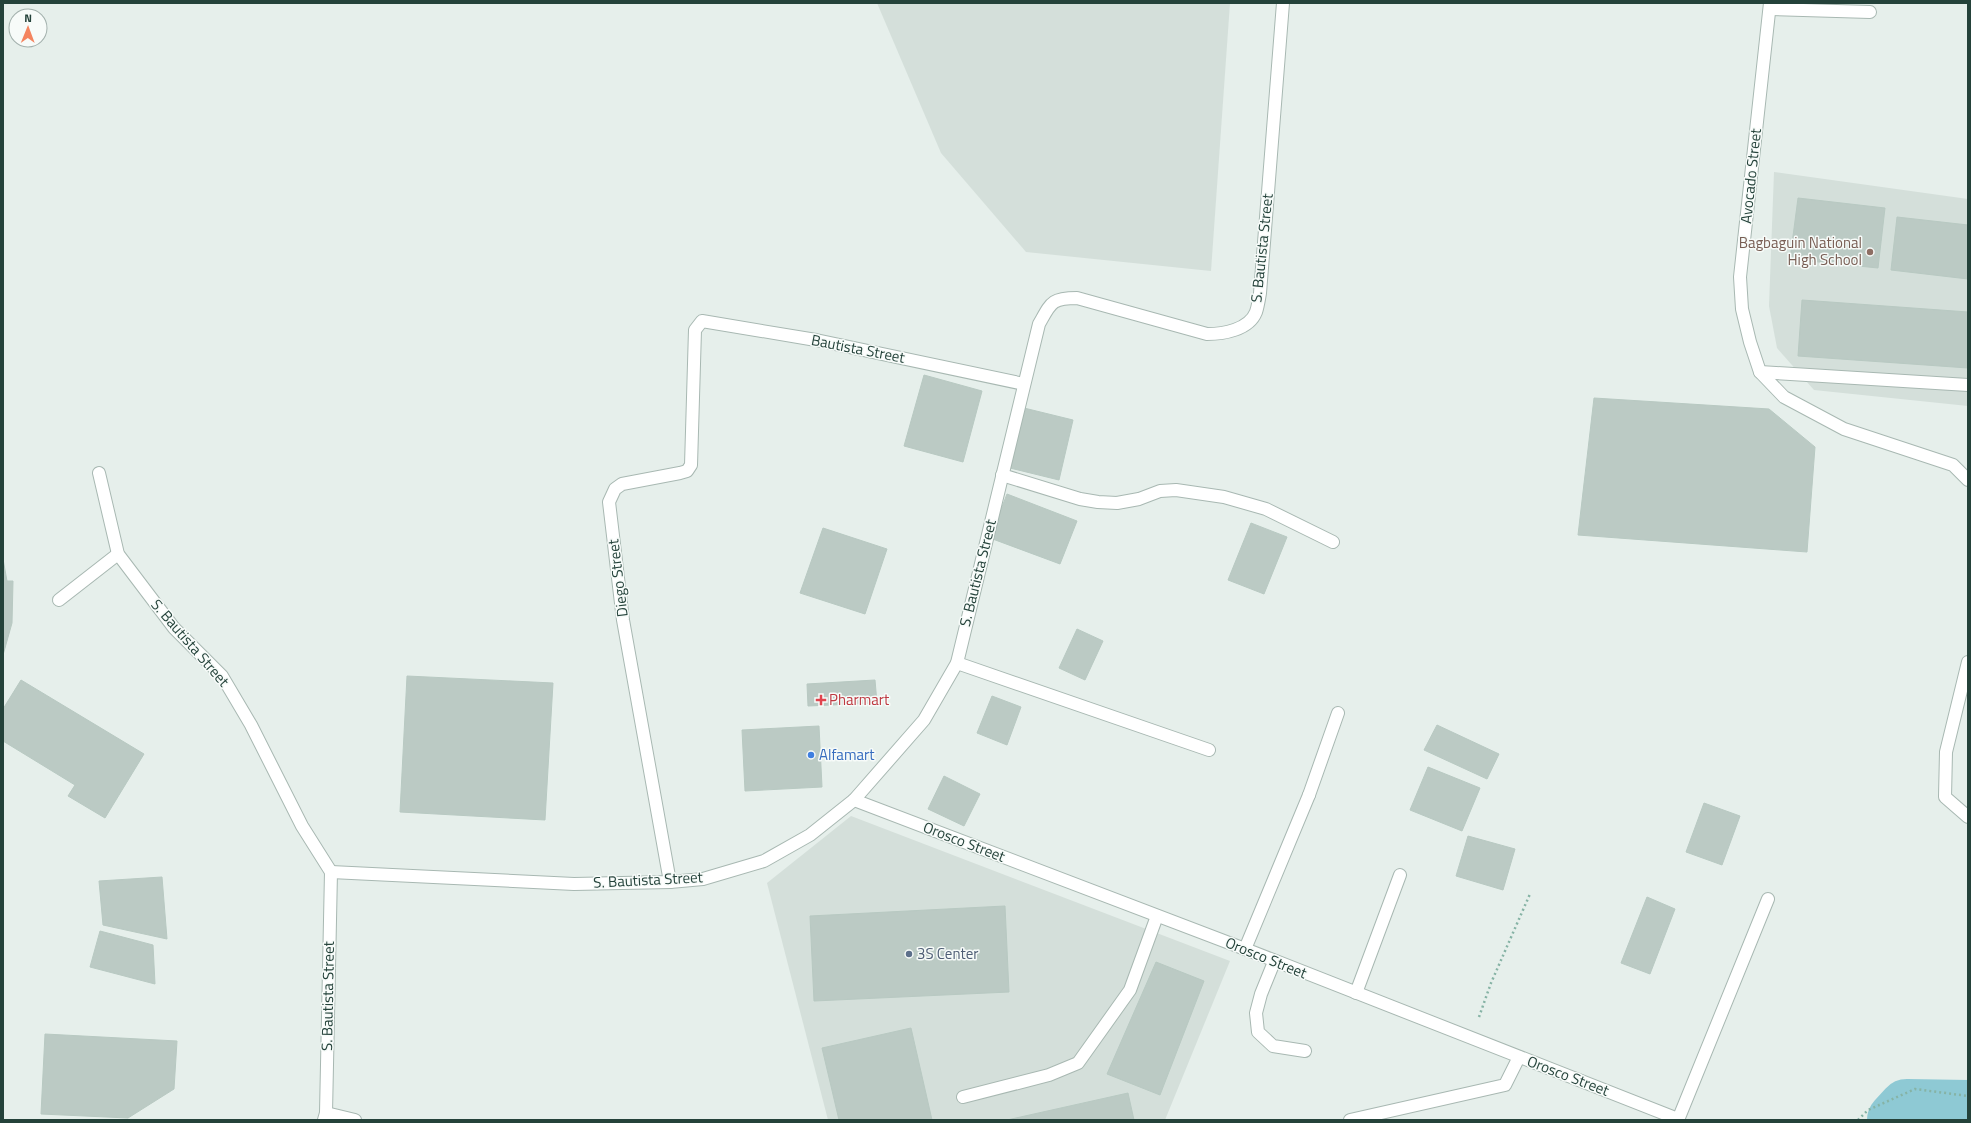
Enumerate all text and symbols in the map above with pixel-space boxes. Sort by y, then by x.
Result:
north arrow [8,8,48,48]
text: N [24,10,32,26]
street label: Avocado Street [1734,127,1767,225]
street label: S. Bautista Street [1244,191,1279,304]
place label: Bagbaguin National High School [1739,231,1862,271]
marker: Bagbaguin National High School [1865,247,1875,257]
street label: Bautista Street [809,328,908,369]
street label: S. Bautista Street [953,516,1002,629]
street label: Diego Street [601,537,634,618]
street label: S. Bautista Street [146,594,236,692]
place label: Pharmart [829,688,890,711]
marker: Pharmart [816,695,826,705]
place label: Alfamart [819,743,875,766]
marker: Alfamart [806,750,816,760]
street label: Orosco Street [920,815,1009,868]
street label: S. Bautista Street [593,865,704,894]
street label: Orosco Street [1222,931,1311,985]
street label: S. Bautista Street [315,940,340,1051]
place label: 3S Center [917,942,978,965]
marker: 3S Center [904,949,914,959]
street label: Orosco Street [1524,1049,1613,1102]

